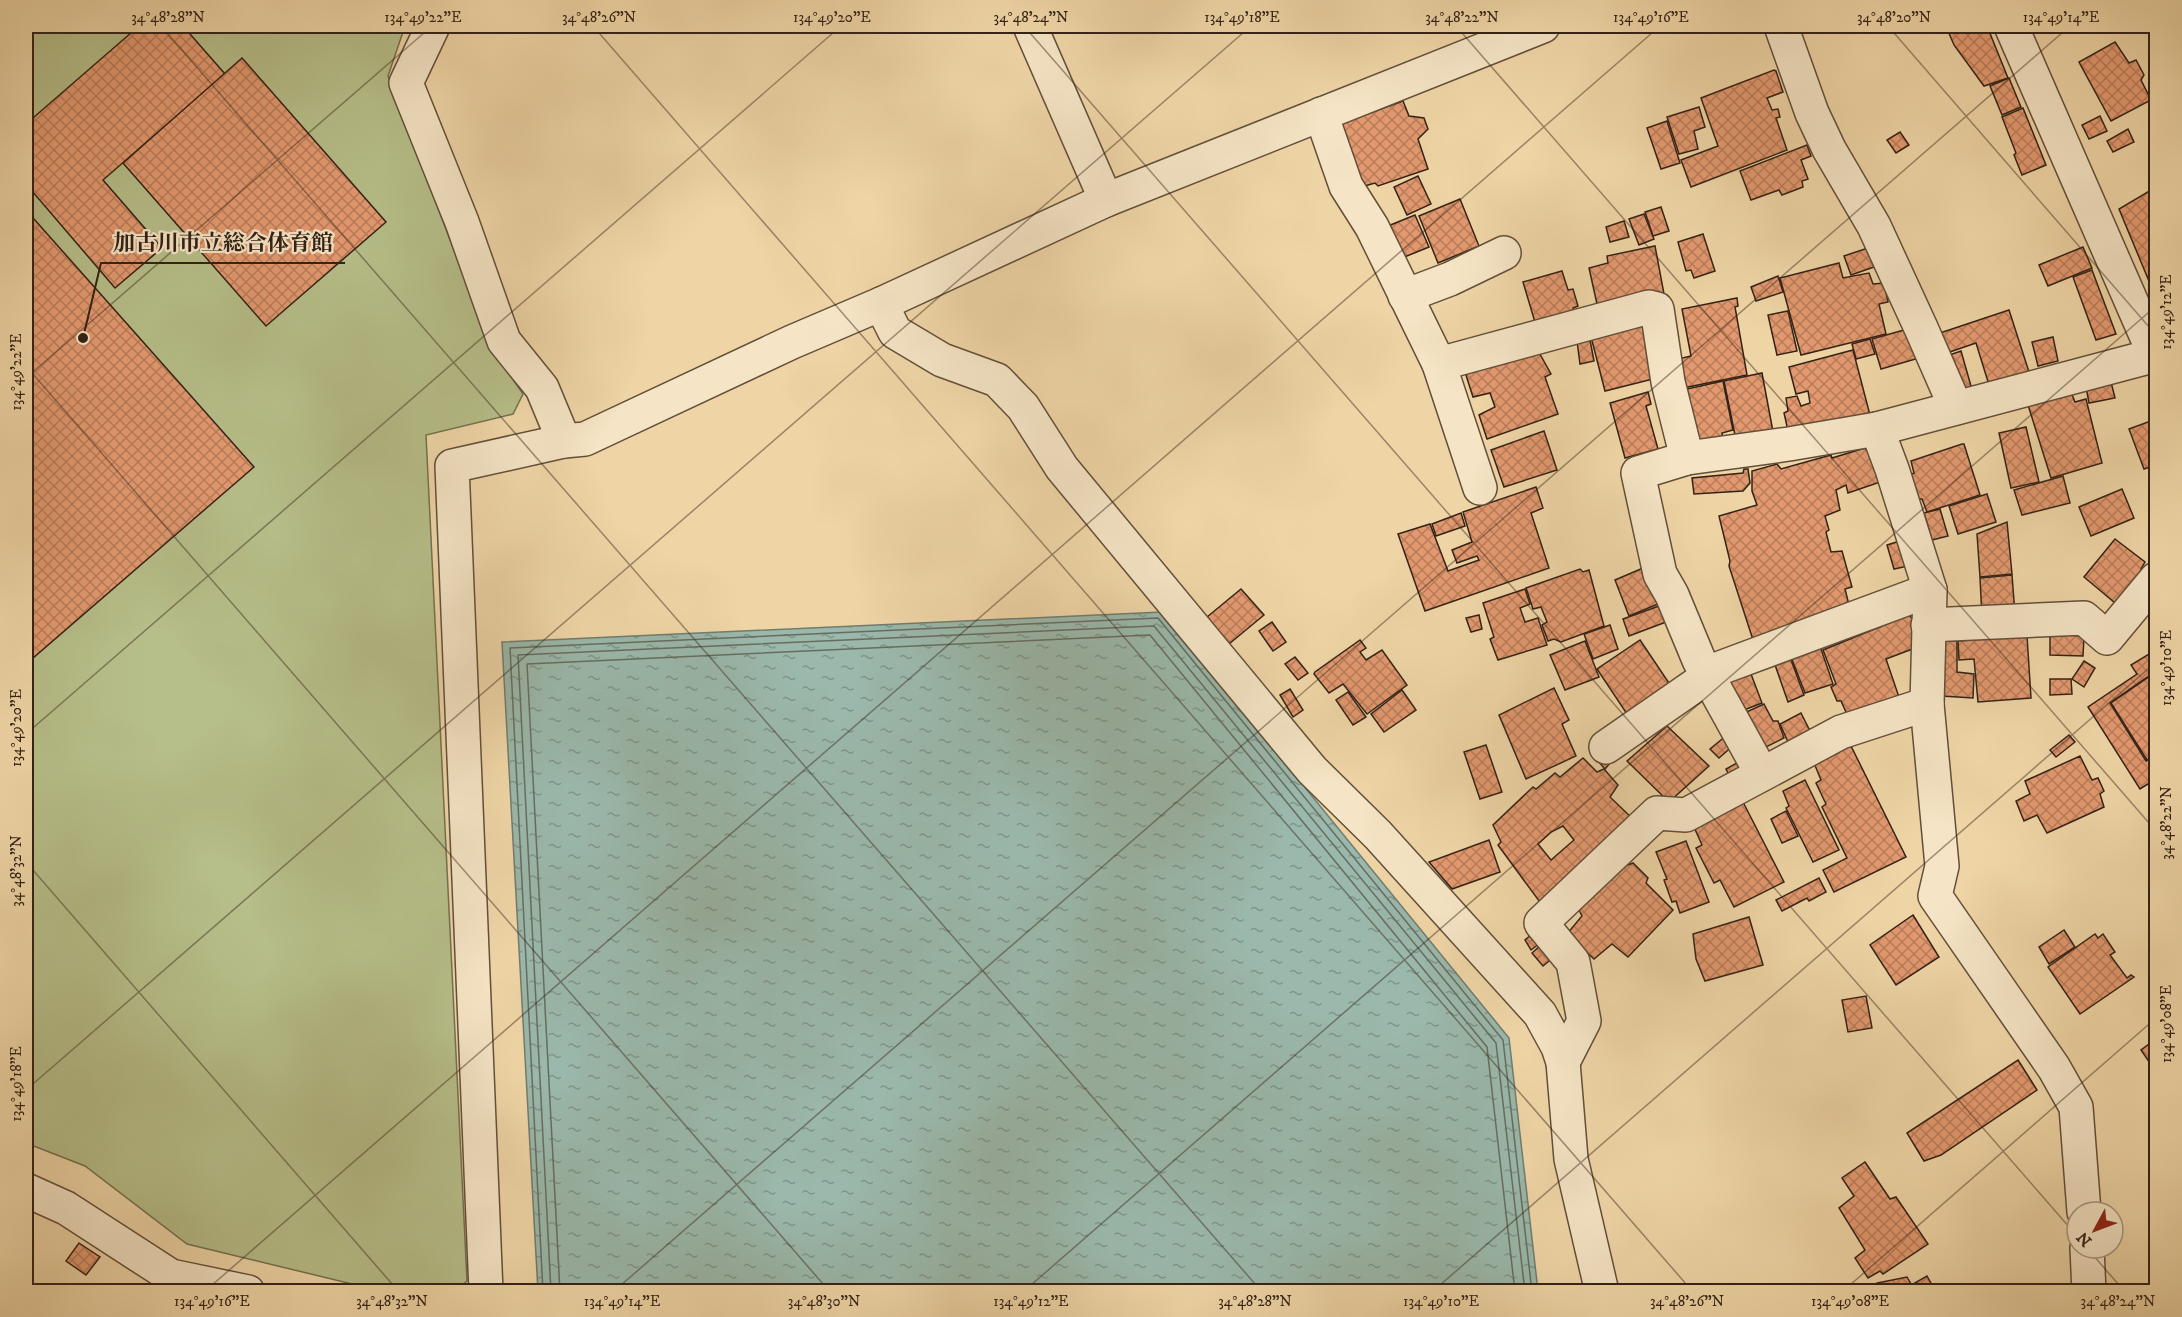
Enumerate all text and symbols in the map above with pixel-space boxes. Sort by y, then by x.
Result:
text: 34°48'28"N [131,8,205,27]
text: 134°49'22"E [384,8,462,27]
text: 34°48'26"N [562,8,636,27]
text: 134°49'20"E [793,8,871,27]
text: 34°48'24"N [994,8,1068,27]
text: 134°49'18"E [1204,8,1280,27]
text: 34°48'22"N [1425,8,1499,27]
text: 134°49'16"E [1613,8,1689,27]
text: 34°48'20"N [1857,8,1931,27]
text: 134°49'14"E [2023,8,2100,27]
callout: 加古川市立総合体育館 [101,223,345,263]
text: 加古川市立総合体育館 [113,230,333,257]
text: 134°49'12"E [2157,274,2176,350]
text: 134°49'22"E [7,333,26,411]
text: 134°49'10"E [2157,630,2176,706]
text: 134°49'20"E [7,689,26,767]
text: 34°48'22"N [2157,786,2176,860]
text: 34°48'32"N [7,835,26,907]
text: 134°49'08"E [2157,985,2176,1063]
text: 134°49'18"E [7,1046,26,1122]
north arrow [2065,1200,2125,1260]
text: N [2073,1228,2096,1251]
text: 134°49'16"E [174,1292,250,1311]
text: 34°48'32"N [356,1292,428,1311]
text: 134°49'14"E [584,1292,661,1311]
text: 34°48'30"N [788,1292,860,1311]
text: 134°49'12"E [993,1292,1069,1311]
text: 34°48'28"N [1218,1292,1292,1311]
text: 134°49'10"E [1403,1292,1479,1311]
text: 34°48'26"N [1650,1292,1724,1311]
text: 134°49'08"E [1811,1292,1889,1311]
text: 34°48'24"N [2081,1292,2155,1311]

